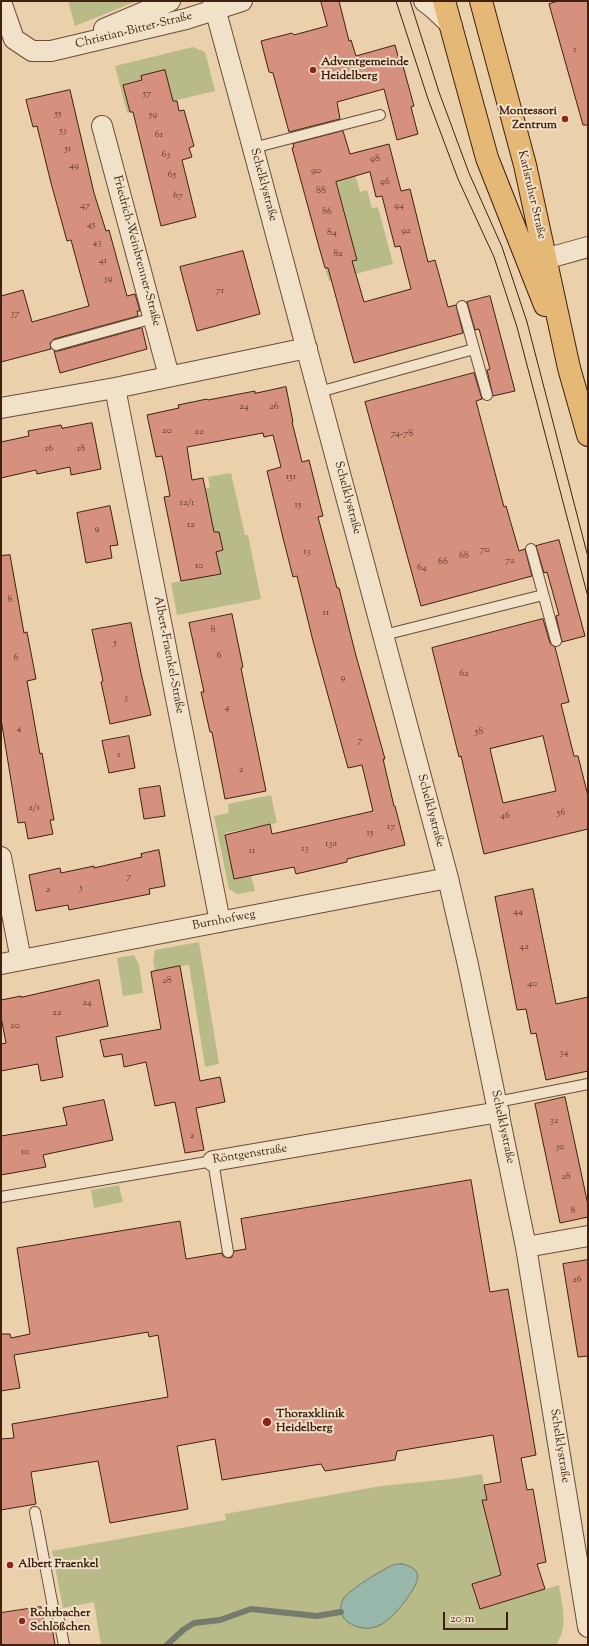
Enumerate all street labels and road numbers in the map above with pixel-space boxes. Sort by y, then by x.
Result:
street label: Christian-Bitter-Straße [74,10,194,52]
street label: Schelklystraße [246,147,280,223]
street label: Karlsruher Straße [514,149,548,241]
street label: Friedrich-Weinbrenner-Straße [109,174,163,328]
street label: Schelklystraße [330,460,364,536]
street label: Albert-Fraenkel-Straße [150,595,186,715]
street label: Schelklystraße [413,773,447,849]
street label: Burnhofweg [191,908,257,934]
street label: Schelklystraße [487,1089,517,1165]
street label: Röntgenstraße [212,1142,288,1168]
street label: Schelklystraße [546,1408,572,1484]

